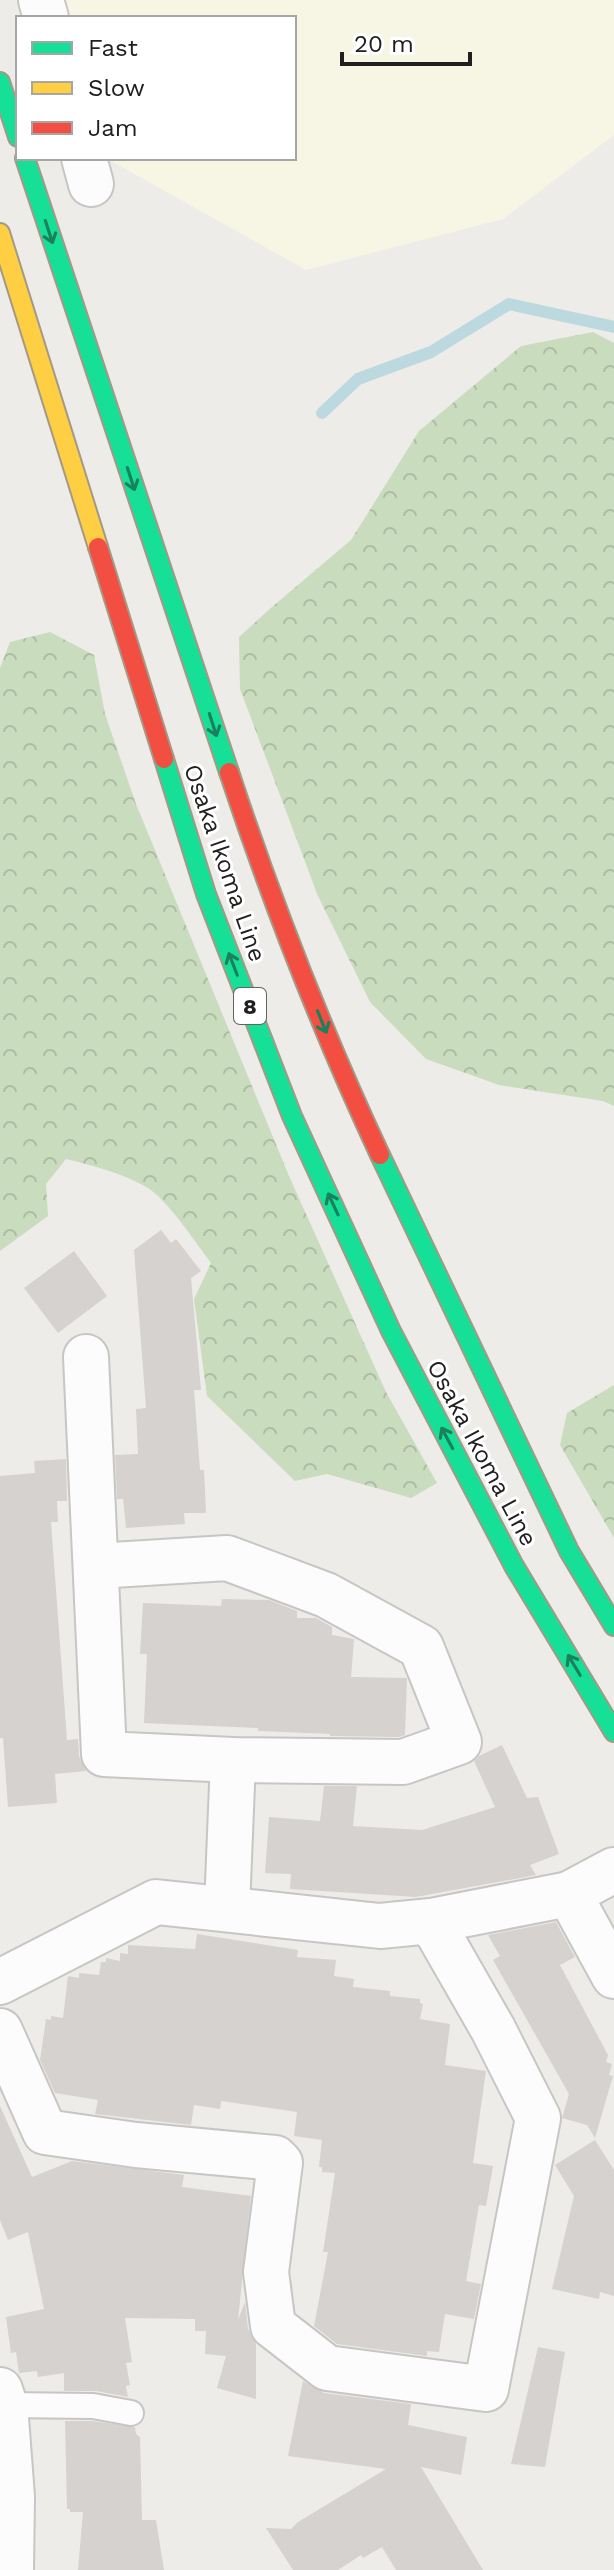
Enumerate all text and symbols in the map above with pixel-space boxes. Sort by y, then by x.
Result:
legend [16,16,296,160]
scale bar [342,16,470,66]
text: 20 m [354,30,414,58]
text: Fast [88,34,138,62]
text: Slow [88,74,145,102]
text: Jam [88,114,138,142]
one-way arrow [43,219,58,244]
one-way arrow [125,466,140,491]
one-way arrow [207,713,222,738]
street label: Osaka Ikoma Line [178,761,272,965]
one-way arrow [225,952,239,977]
road number: 8 [234,988,266,1024]
one-way arrow [316,1009,330,1034]
one-way arrow [325,1193,340,1217]
street label: Osaka Ikoma Line [421,1355,543,1551]
one-way arrow [439,1426,455,1450]
one-way arrow [565,1654,581,1677]

